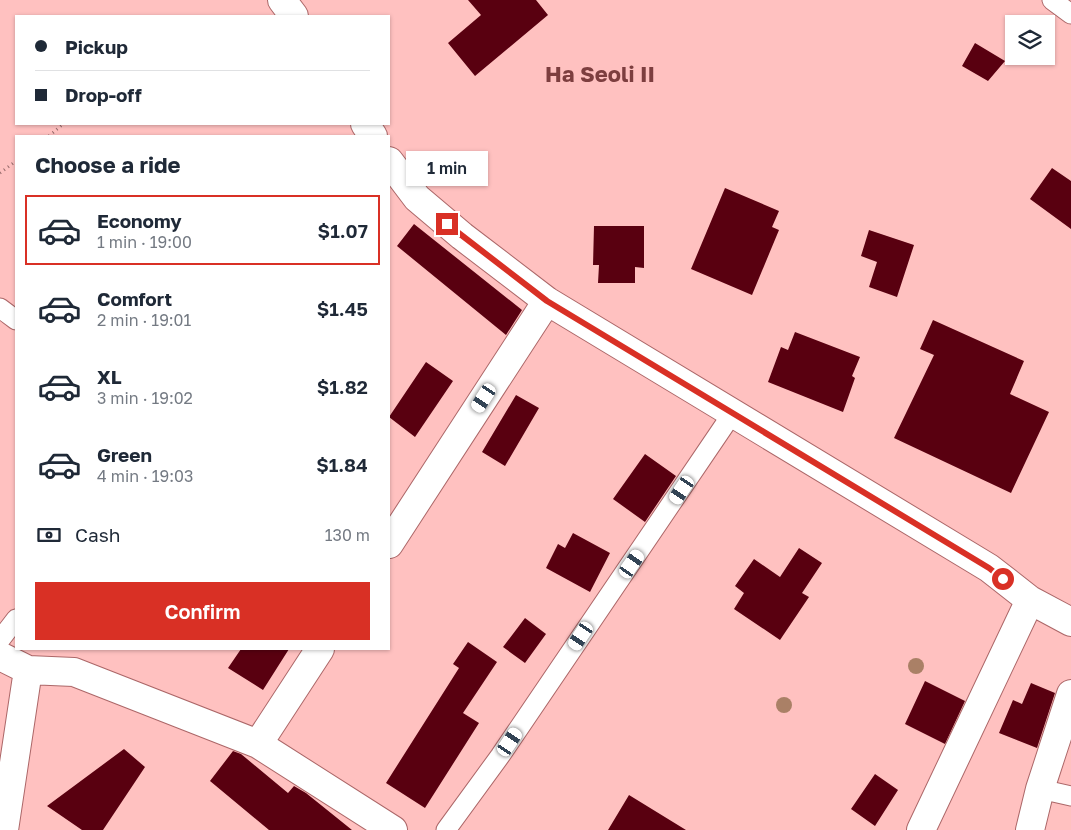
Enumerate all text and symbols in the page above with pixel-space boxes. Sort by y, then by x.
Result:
map controls [1005,15,1055,65]
button: layers [1005,15,1055,65]
text: Pickup [65,35,128,58]
district label: Ha Seoli II [545,60,655,87]
text: Drop-off [65,83,142,106]
text: Choose a ride [35,151,181,178]
callout: 1 min [406,152,488,186]
text: 1 min [427,158,467,178]
icon: car [37,208,82,253]
text: Economy [97,209,182,232]
route end [436,213,458,235]
text: $1.07 [318,219,368,242]
text: 1 min · 19:00 [97,232,192,252]
icon: car [37,286,82,331]
text: Comfort [97,287,172,310]
text: $1.45 [317,297,368,320]
text: 2 min · 19:01 [97,310,191,330]
icon: car [37,364,82,409]
text: XL [97,365,122,388]
text: $1.82 [317,375,368,398]
car [469,381,498,415]
text: 3 min · 19:02 [97,388,193,408]
icon: car [37,442,82,487]
text: Green [97,443,152,466]
text: $1.84 [316,453,368,476]
text: 4 min · 19:03 [97,466,193,486]
car [667,473,696,507]
icon: cash [35,521,63,549]
text: Cash [75,523,120,546]
text: 130 m [325,525,370,545]
car [617,547,646,581]
route start [992,568,1014,590]
button: Confirm [35,582,370,640]
car [566,619,595,653]
car [495,725,524,759]

